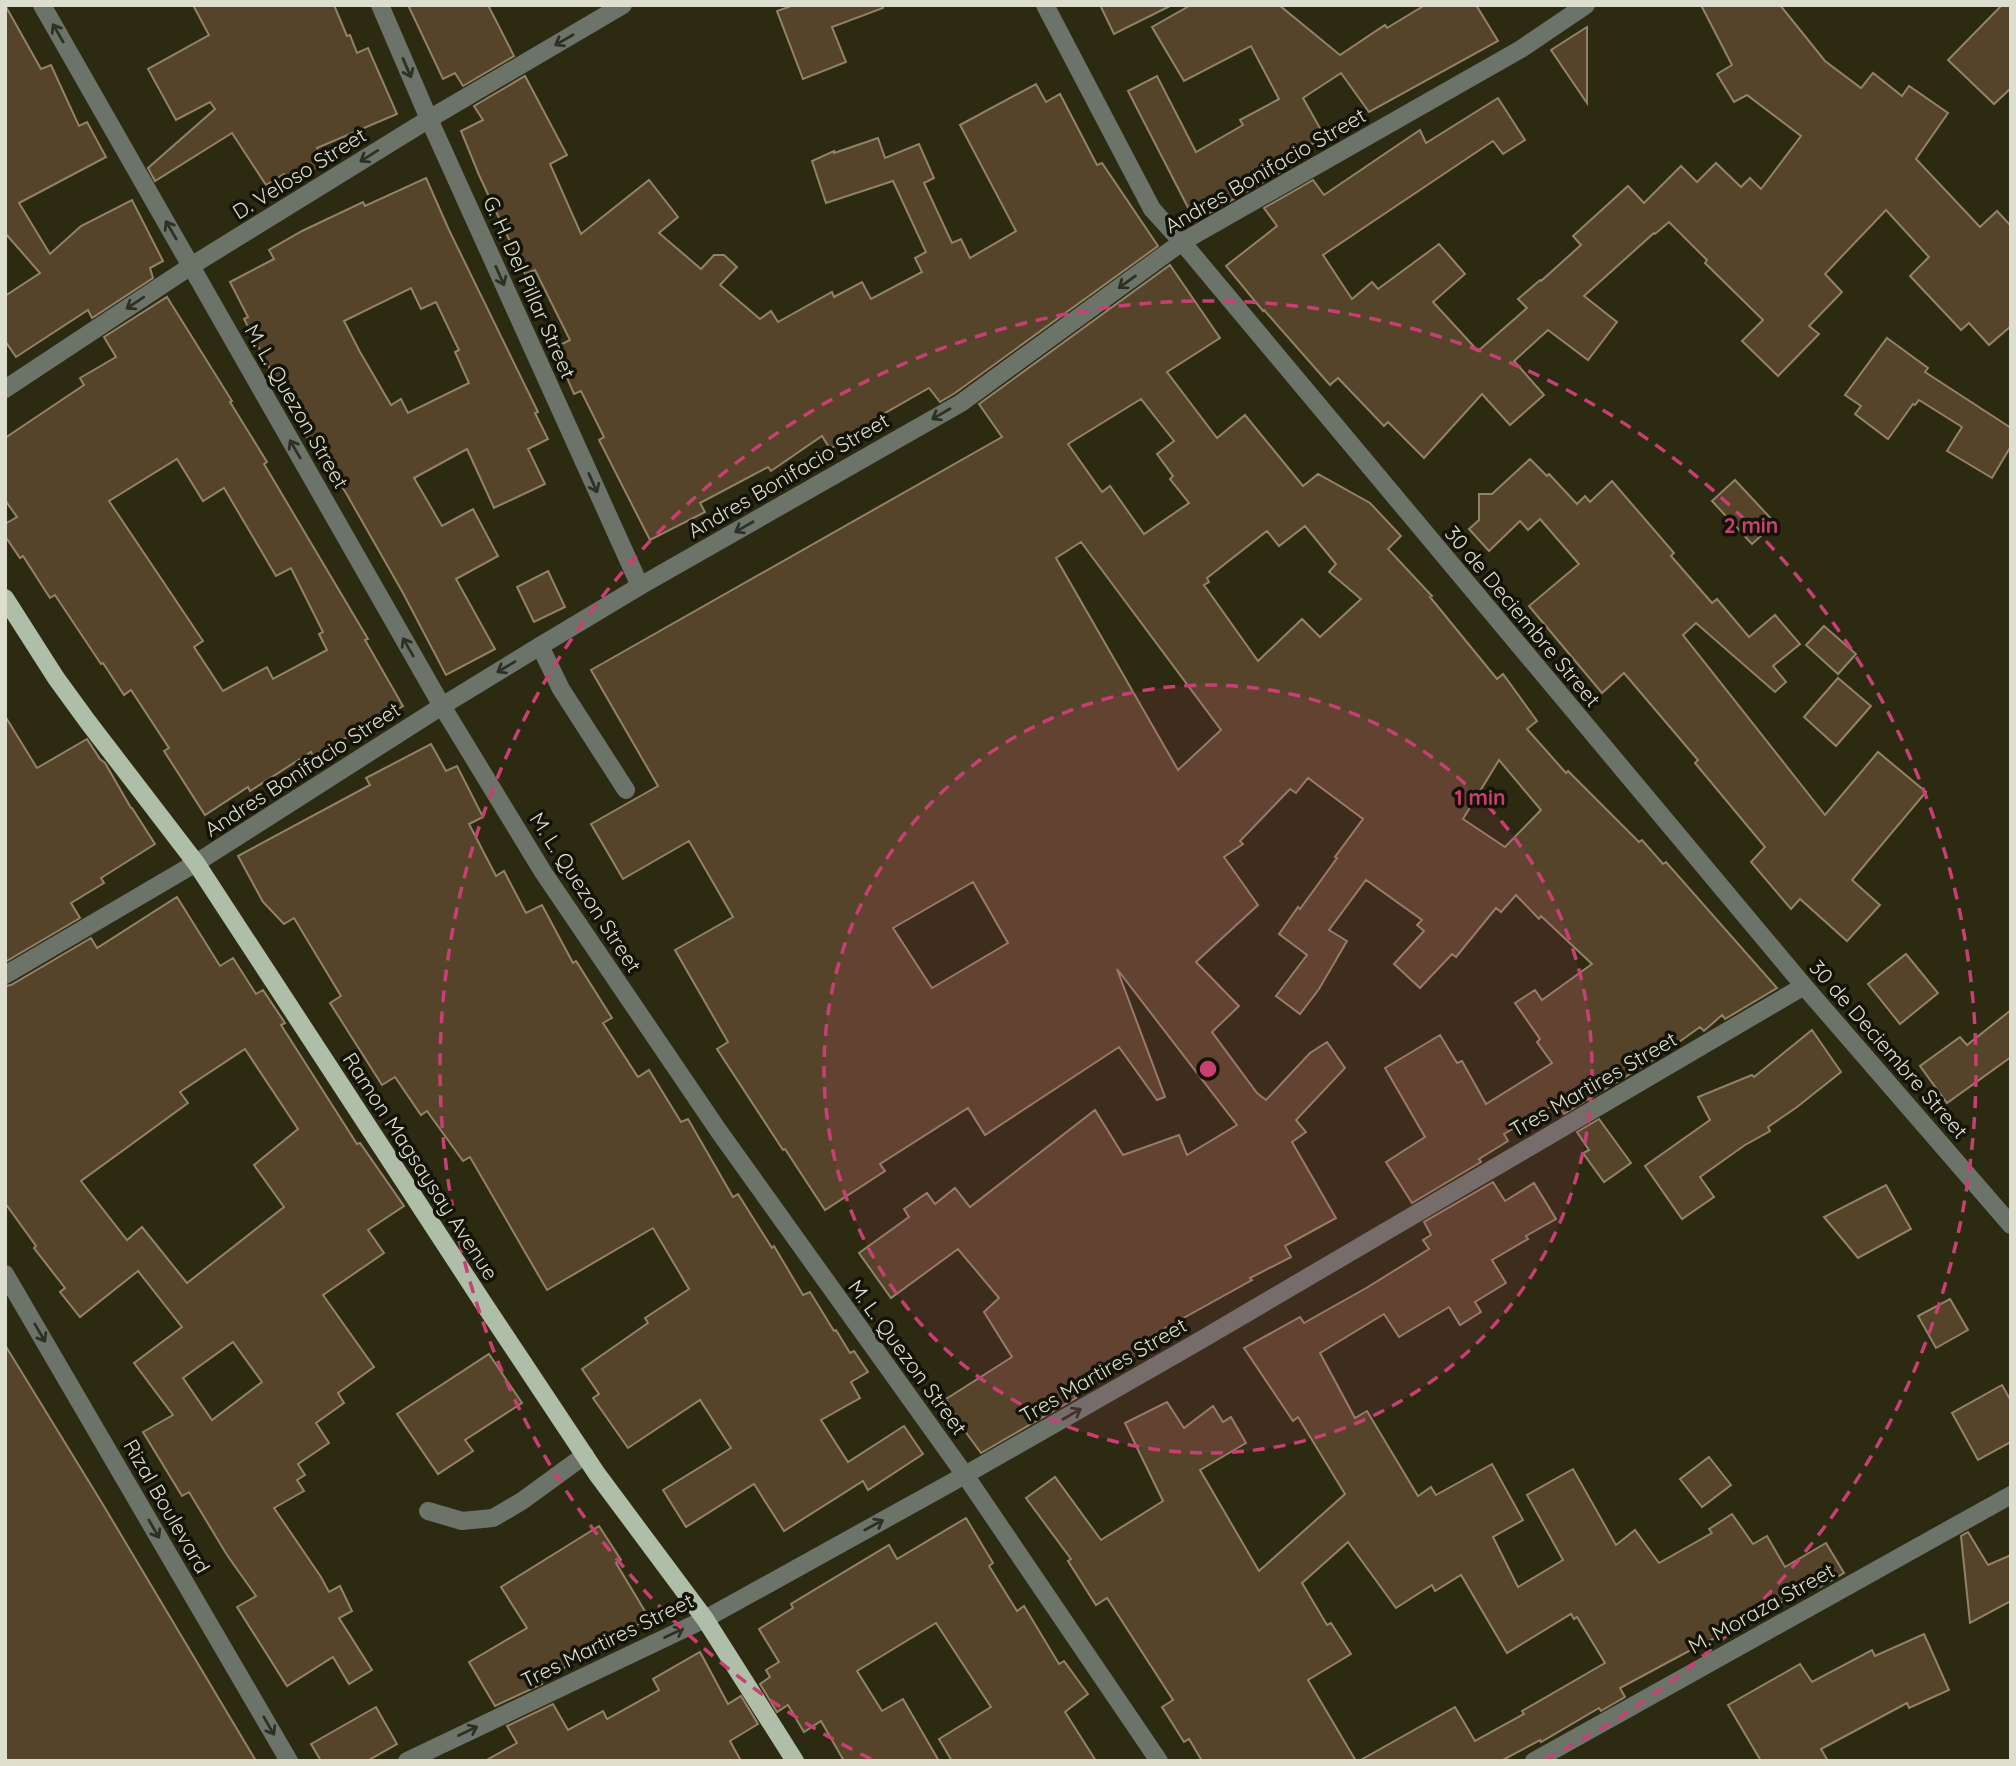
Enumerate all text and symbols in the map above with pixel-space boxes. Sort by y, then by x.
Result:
one-way arrow [51,23,65,43]
one-way arrow [555,33,575,47]
one-way arrow [401,57,414,78]
street label: Andres Bonifacio Street [1160,102,1370,238]
street label: D. Veloso Street [227,121,371,225]
one-way arrow [360,149,379,164]
street label: G. H. Del Pillar Street [478,192,582,382]
one-way arrow [164,220,177,241]
one-way arrow [494,264,507,286]
one-way arrow [1118,275,1137,290]
one-way arrow [126,296,145,310]
street label: M. L. Quezon Street [239,319,355,493]
street label: Andres Bonifacio Street [683,407,893,543]
one-way arrow [932,407,952,421]
one-way arrow [288,439,301,460]
one-way arrow [587,472,600,493]
text: 2 min [1724,512,1778,538]
street label: 30 de Deciembre Street [1440,520,1606,712]
one-way arrow [734,521,755,534]
one-way arrow [401,637,414,658]
one-way arrow [496,660,516,674]
street label: Andres Bonifacio Street [199,696,405,842]
text: 1 min [1455,784,1505,810]
street label: M. L. Quezon Street [525,807,647,977]
street label: 30 de Deciembre Street [1804,954,1974,1144]
street label: Tres Martires Street [1505,1026,1681,1142]
street label: Ramon Magsaysay Avenue [338,1047,504,1285]
centre of rings [1196,1057,1220,1081]
street label: M. L. Quezon Street [843,1274,973,1440]
street label: Tres Martires Street [1015,1312,1191,1428]
one-way arrow [33,1322,47,1342]
one-way arrow [1062,1407,1082,1421]
street label: Rizal Boulevard [118,1434,216,1578]
one-way arrow [863,1518,884,1531]
one-way arrow [147,1519,161,1539]
street label: M. Moraza Street [1683,1557,1839,1659]
street label: Tres Martires Street [516,1587,698,1693]
one-way arrow [663,1626,684,1640]
one-way arrow [262,1715,276,1735]
one-way arrow [458,1724,479,1737]

